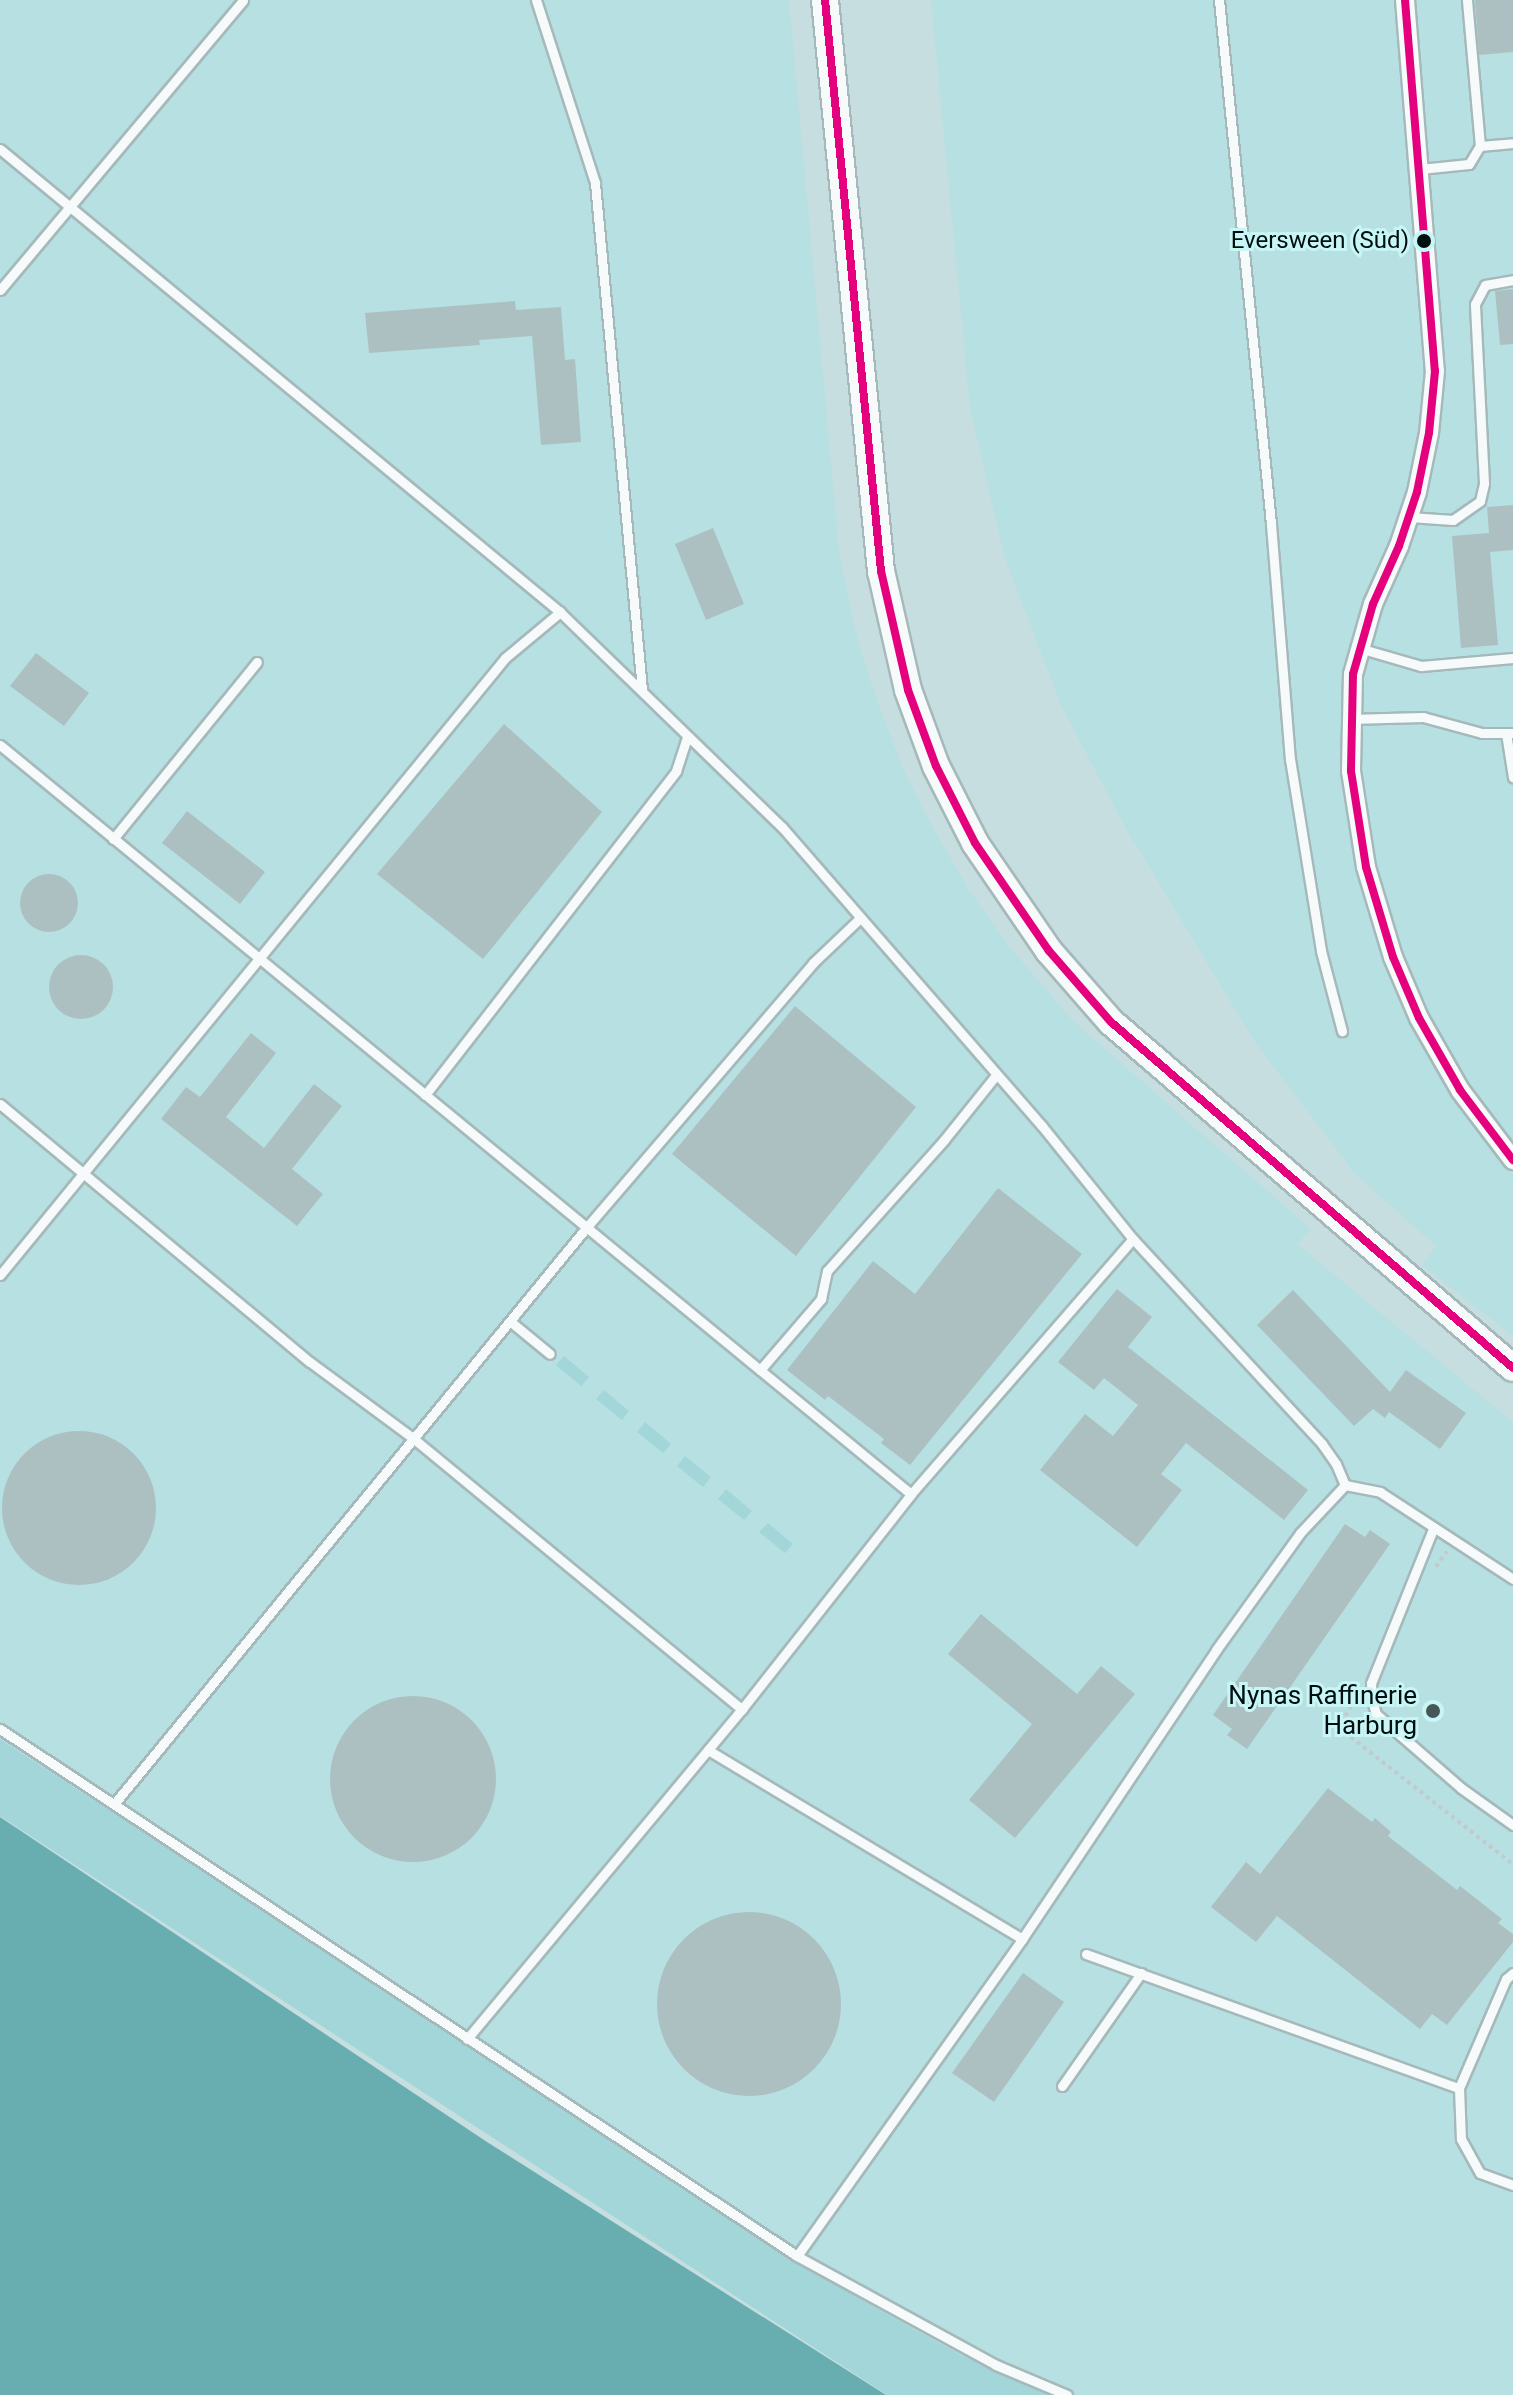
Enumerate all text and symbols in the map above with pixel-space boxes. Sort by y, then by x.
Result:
place label: Eversween (Süd) [1231,227,1409,255]
marker: Eversween (Süd) [1416,233,1432,249]
place label: Nynas Raffinerie Harburg [1228,1680,1417,1742]
marker: Nynas Raffinerie Harburg [1424,1702,1442,1720]

